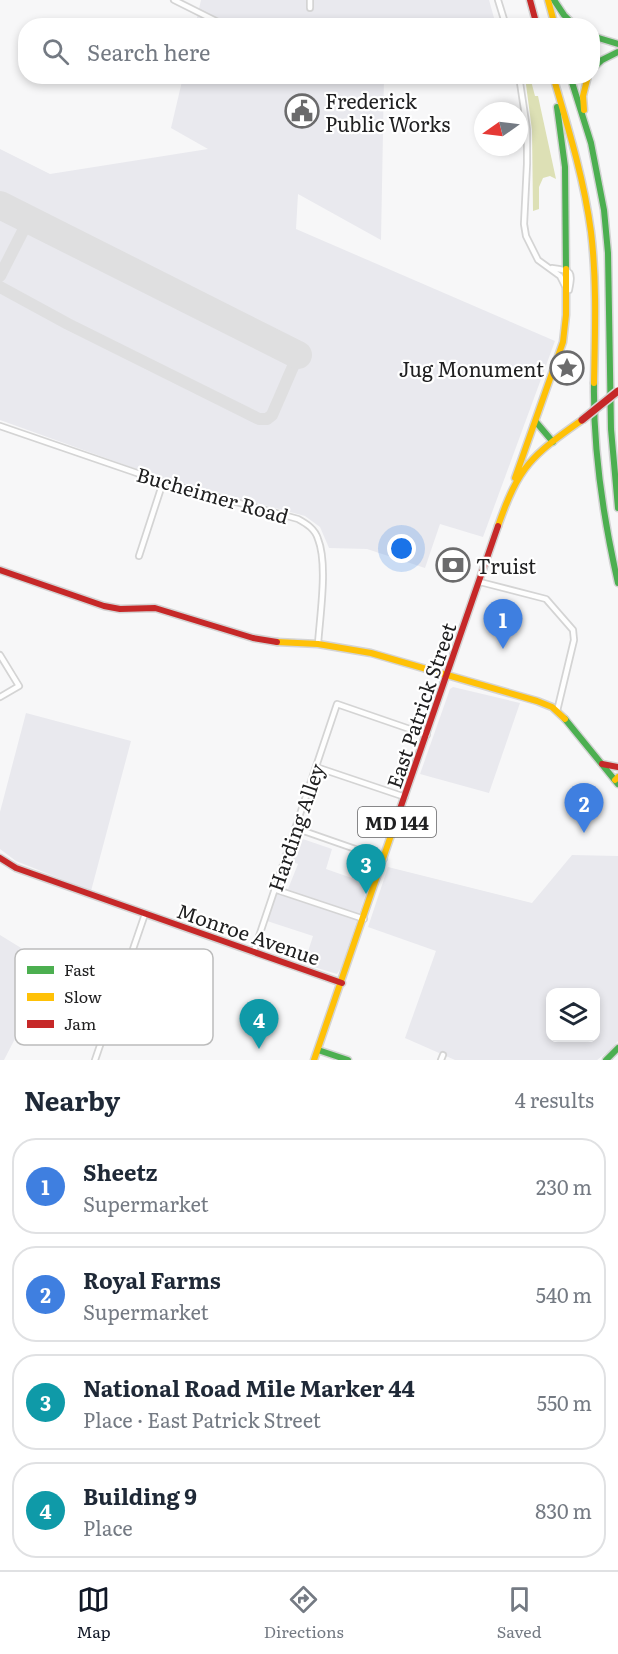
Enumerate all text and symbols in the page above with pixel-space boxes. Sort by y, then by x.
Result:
search box [18,18,600,84]
icon: search [39,35,72,68]
text: Search here [87,35,210,68]
place label: Frederick Public Works [325,85,450,138]
public building icon: Frederick Public Works [284,93,320,129]
north arrow [474,102,528,156]
place icon: Jug Monument [549,350,585,386]
place label: Jug Monument [399,353,544,383]
street label: Bucheimer Road [133,458,293,530]
your location [387,534,416,563]
bank icon: Truist [435,547,471,583]
place label: Truist [476,550,536,580]
pin: 1 [484,600,522,649]
street label: East Patrick Street [378,618,462,792]
street label: Harding Alley [259,759,331,895]
pin: 2 [564,784,604,833]
road number: MD 144 [358,807,436,837]
pin: 3 [346,844,386,894]
street label: Monroe Avenue [173,894,325,972]
legend [15,949,213,1045]
text: Fast [64,957,96,981]
text: Slow [64,984,102,1008]
map controls [546,988,600,1042]
button: layers [546,988,600,1042]
pin: 4 [240,1000,278,1049]
text: Jam [64,1011,97,1035]
text: Nearby [24,1080,120,1119]
text: 4 results [515,1084,594,1114]
text: Sheetz [83,1155,158,1188]
text: 1 [41,1171,50,1201]
text: 230 m [536,1171,592,1201]
text: Supermarket [83,1188,209,1218]
text: Royal Farms [83,1263,221,1296]
text: 2 [40,1279,51,1309]
text: 540 m [536,1279,592,1309]
text: Supermarket [83,1296,209,1326]
text: National Road Mile Marker 44 [83,1371,415,1404]
text: 3 [40,1387,51,1417]
text: 550 m [537,1387,592,1417]
text: Place · East Patrick Street [83,1404,321,1434]
text: Building 9 [83,1479,197,1512]
text: 4 [39,1495,52,1525]
text: 830 m [535,1495,592,1525]
text: Place [83,1512,133,1542]
tab: Map [77,1583,111,1643]
tab: Directions [264,1583,344,1643]
tab: Saved [497,1583,541,1643]

